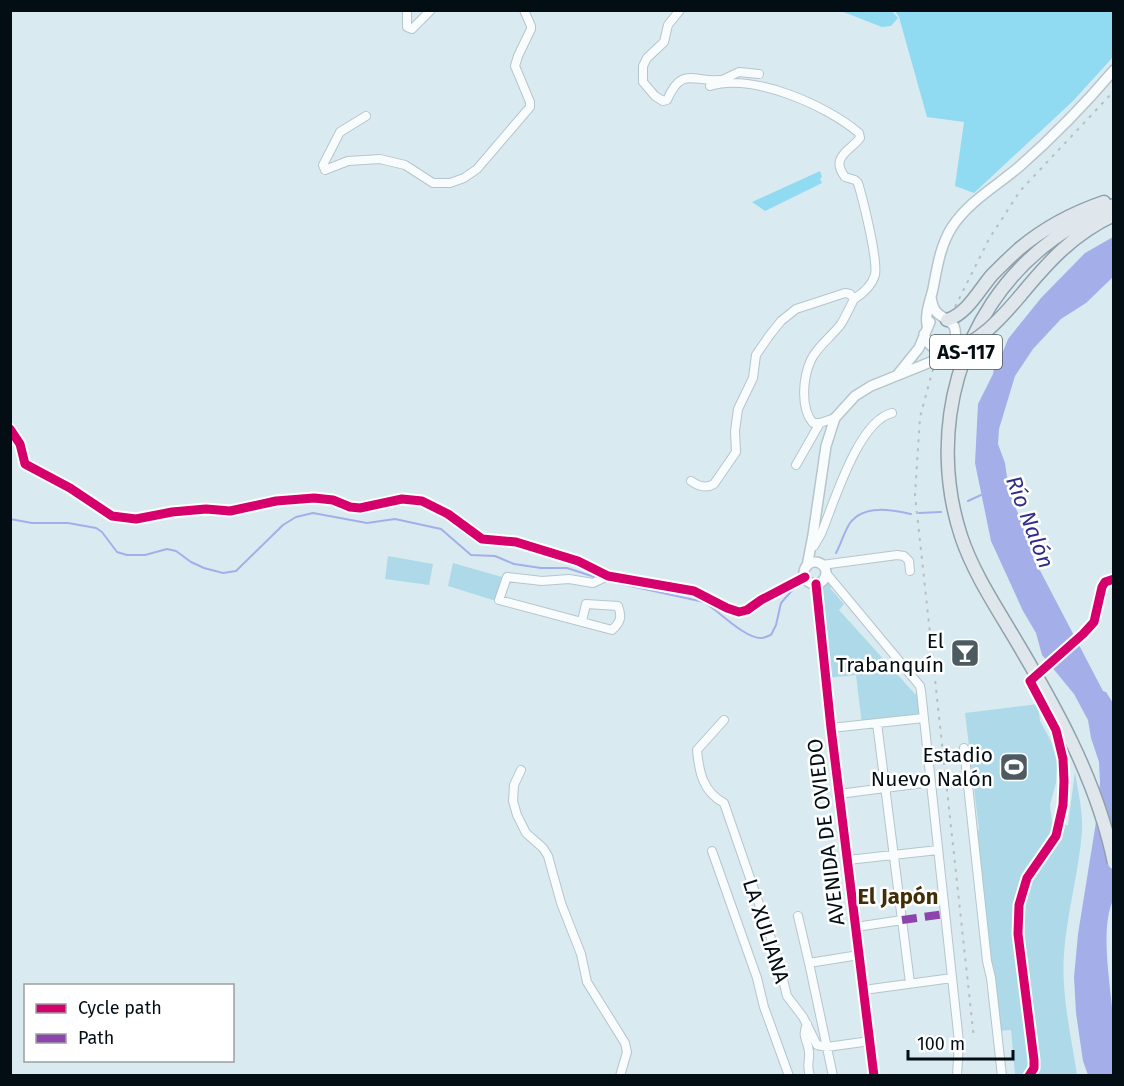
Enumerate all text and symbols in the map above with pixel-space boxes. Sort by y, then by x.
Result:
road number: AS-117 [930,335,1002,369]
water label: Río Nalón [1000,472,1060,572]
place label: El Trabanquín [836,628,944,678]
bar icon: El Trabanquín [949,637,981,669]
street label: AVENIDA DE OVIEDO [802,737,850,927]
place label: Estadio Nuevo Nalón [871,742,993,792]
sports icon: Estadio Nuevo Nalón [998,751,1030,783]
street label: LA XULIANA [737,876,795,986]
district label: El Japón [858,883,938,910]
legend [24,984,234,1062]
text: Cycle path [78,997,162,1019]
scale bar [908,1023,1013,1061]
text: Path [78,1027,114,1049]
text: 100 m [917,1033,965,1055]

